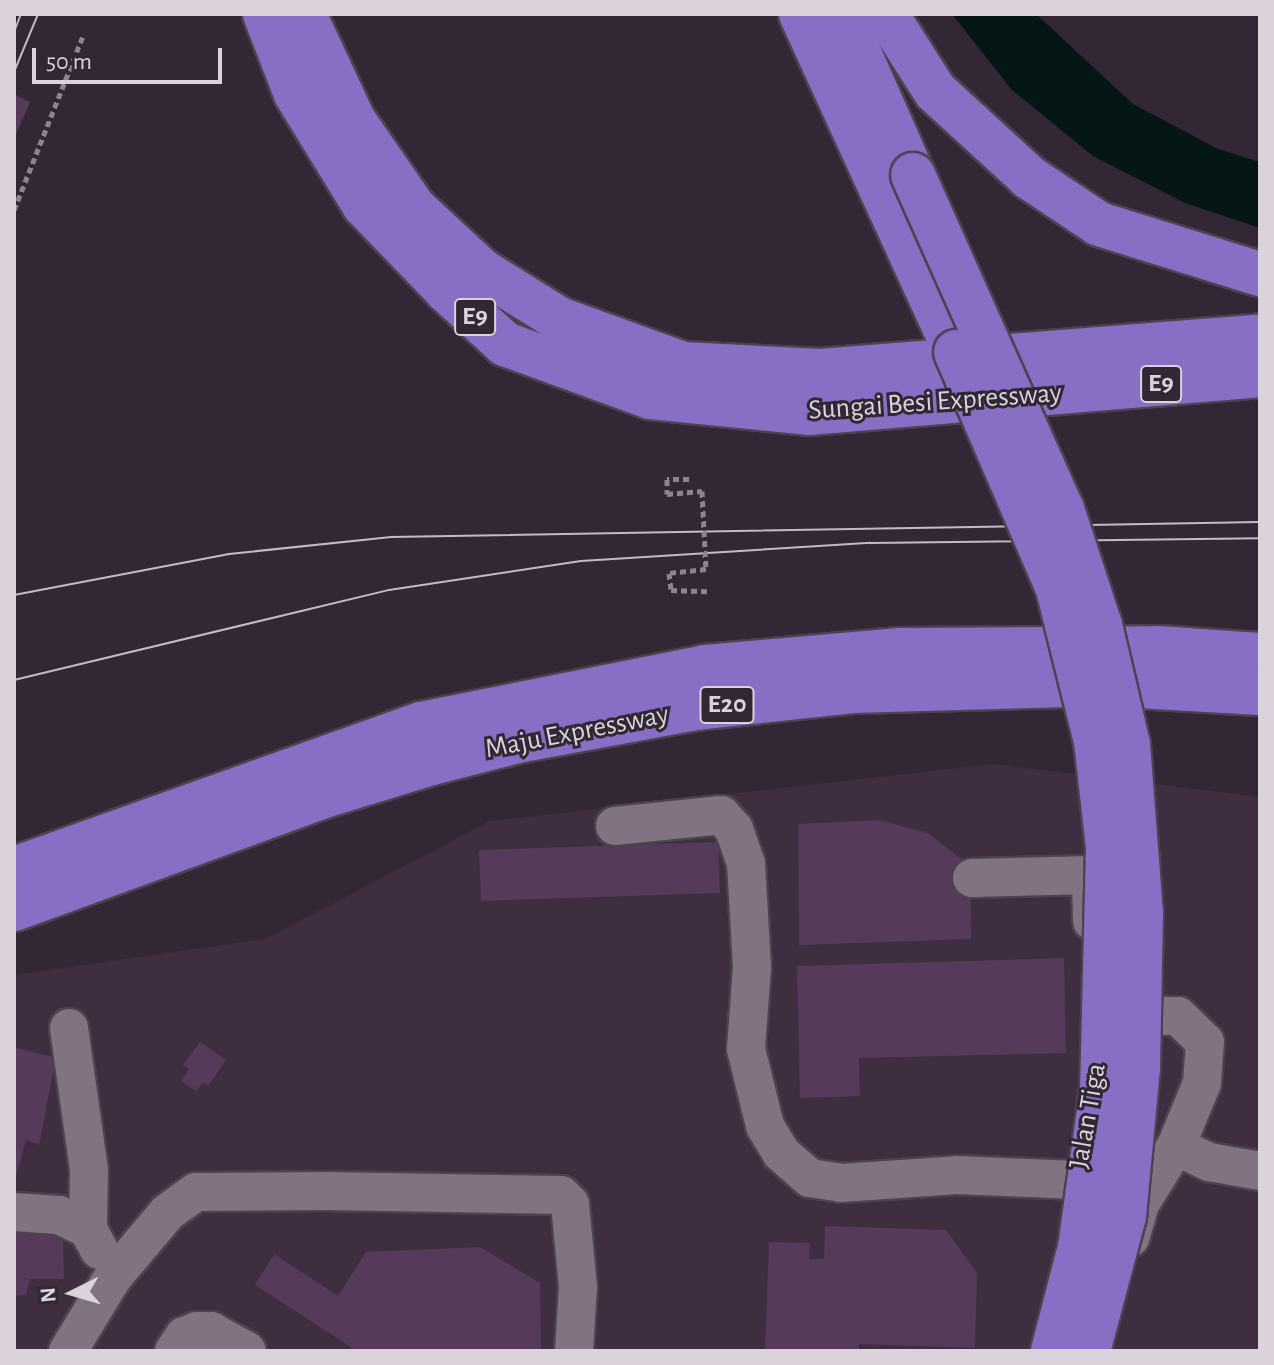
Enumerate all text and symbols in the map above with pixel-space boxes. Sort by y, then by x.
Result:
scale bar [36,32,226,82]
text: 50 m [46,50,92,74]
road number: E9 [453,295,497,339]
road number: E9 [1139,362,1183,406]
street label: Sungai Besi Expressway [807,376,1063,428]
road number: E20 [699,683,755,727]
street label: Maju Expressway [482,698,672,766]
street label: Jalan Tiga [1062,1061,1114,1171]
north arrow [32,1253,112,1333]
text: N [36,1287,60,1304]

